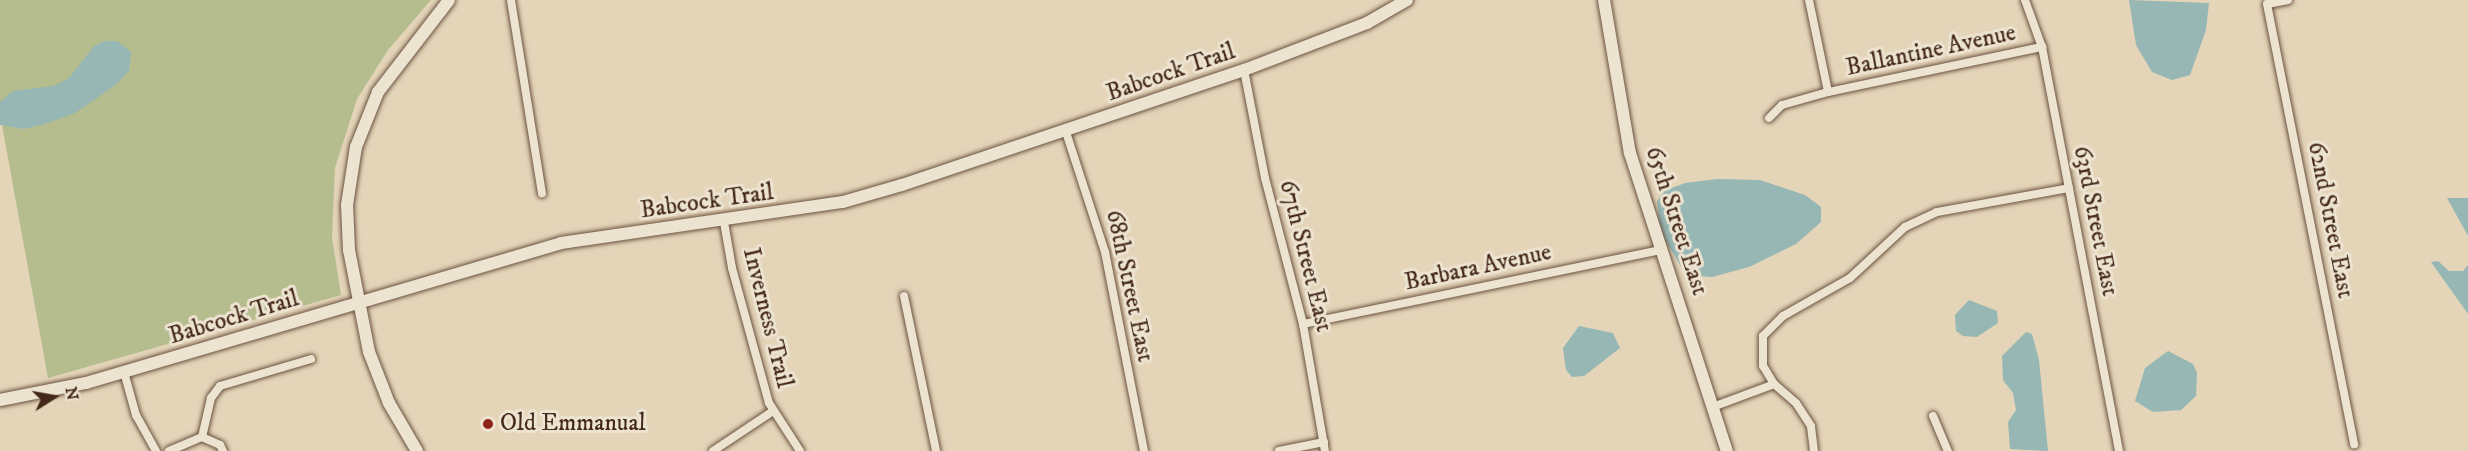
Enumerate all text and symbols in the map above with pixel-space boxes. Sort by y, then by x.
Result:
street label: Ballantine Avenue [1843,19,2019,83]
street label: Babcock Trail [1103,38,1239,108]
street label: 62nd Street East [2301,139,2359,301]
street label: 65th Street East [1638,143,1714,299]
street label: 63rd Street East [2066,144,2124,298]
street label: 67th Street East [1272,177,1338,335]
street label: Babcock Trail [639,178,775,226]
street label: 68th Street East [1099,207,1159,365]
street label: Barbara Avenue [1402,238,1554,298]
street label: Inverness Trail [736,245,798,391]
street label: Babcock Trail [166,285,302,351]
north arrow [24,367,84,427]
text: N [61,385,83,402]
place label: Old Emmanual [500,410,646,438]
marker: Old Emmanual [481,417,495,431]

